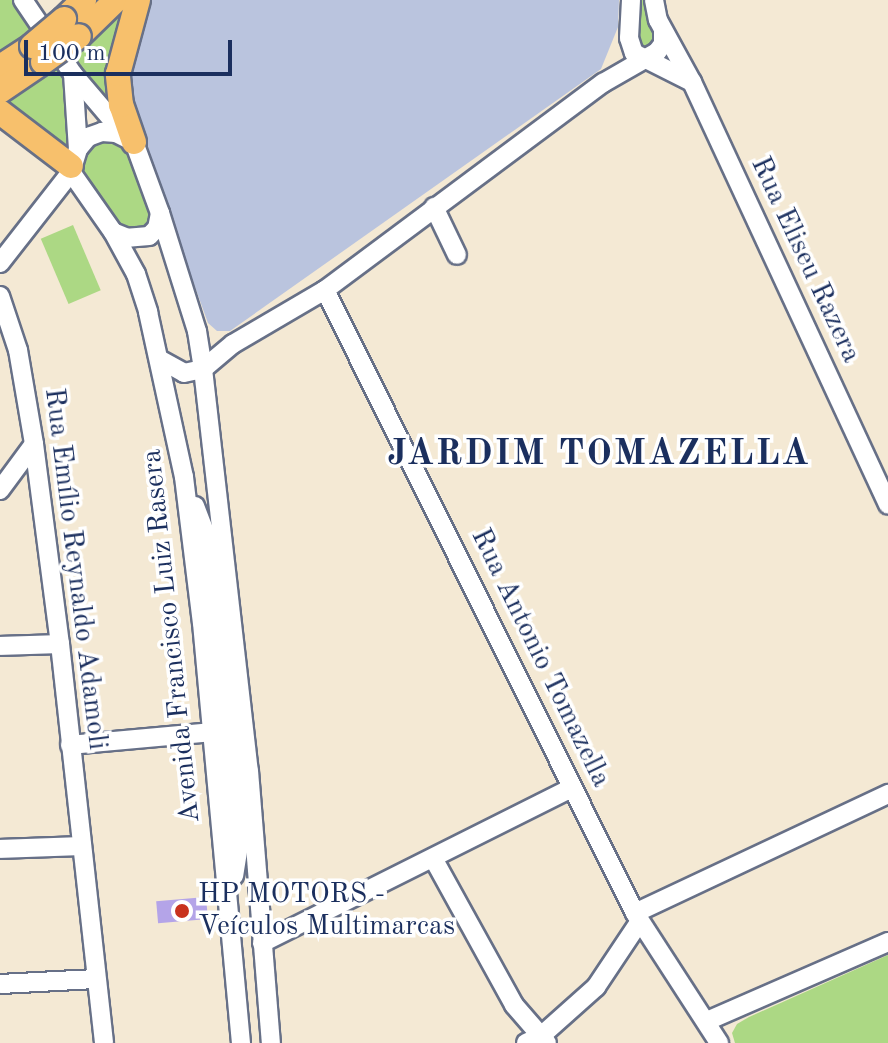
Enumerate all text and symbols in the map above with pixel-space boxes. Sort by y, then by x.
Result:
scale bar [28,24,236,74]
text: 100 m [38,42,106,66]
street label: Rua Eliseu Razera [743,152,867,368]
street label: Rua Emílio Reynaldo Adamoli [36,386,114,752]
district label: JARDIM TOMAZELLA [387,434,811,478]
street label: Avenida Francisco Luiz Rasera [136,447,208,825]
street label: Rua Antonio Tomazella [463,523,617,793]
place label: HP MOTORS - Veículos Multimarcas [198,878,455,944]
marker: HP MOTORS - Veículos Multimarcas [173,902,191,920]

